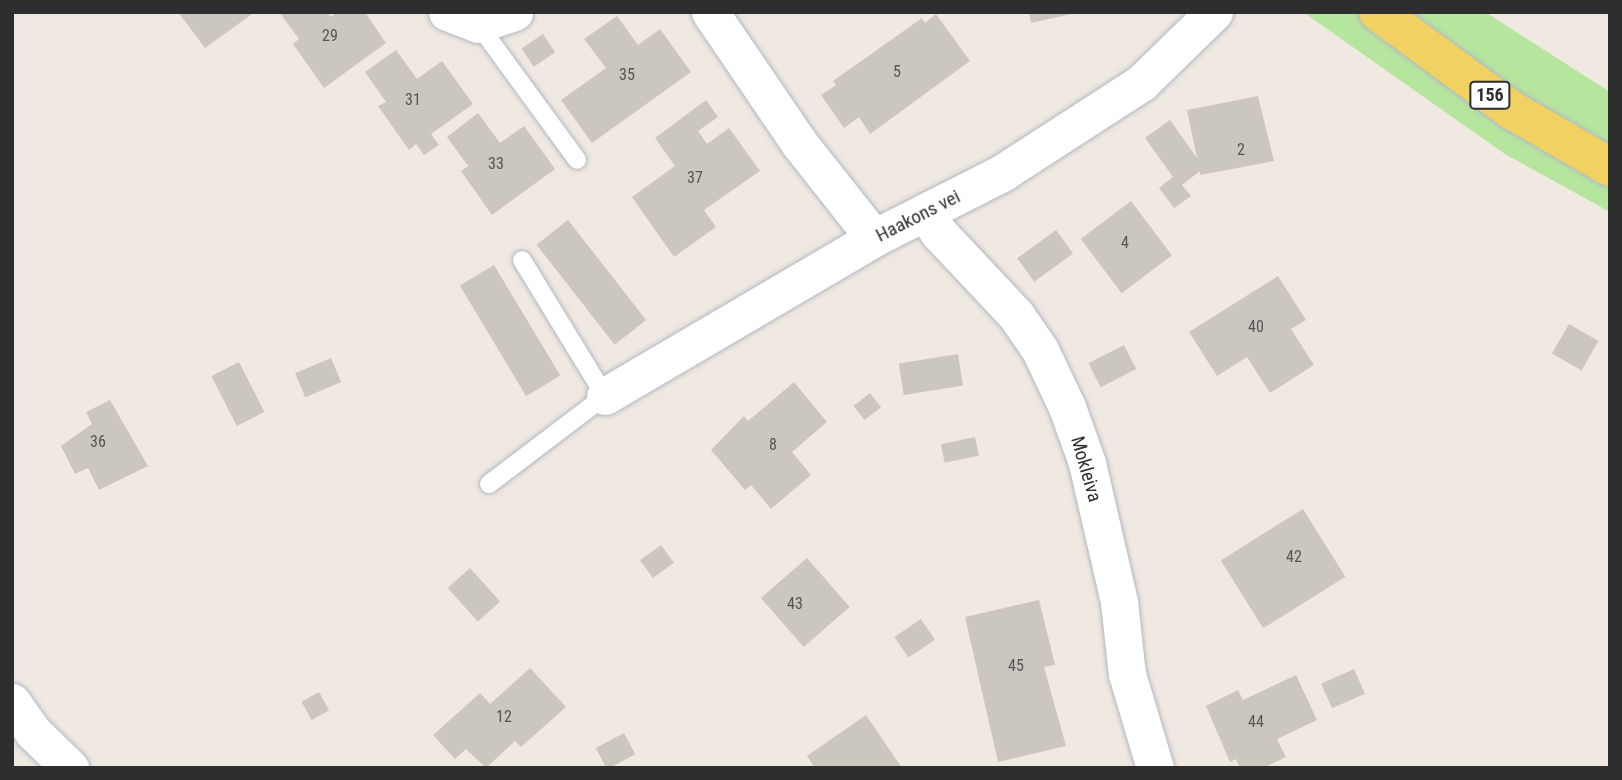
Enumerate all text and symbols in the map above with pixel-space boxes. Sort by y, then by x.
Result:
house number: 29 [322,26,338,46]
house number: 5 [893,62,901,82]
house number: 35 [619,65,635,85]
road number: 156 [1469,80,1511,110]
house number: 31 [405,90,421,110]
house number: 2 [1237,140,1245,160]
house number: 33 [488,154,504,174]
house number: 37 [687,168,703,188]
street label: Haakons vei [872,185,964,247]
house number: 4 [1121,233,1129,253]
house number: 40 [1248,317,1264,337]
house number: 36 [90,432,106,452]
street label: Mokleiva [1066,434,1106,504]
house number: 8 [769,435,777,455]
house number: 42 [1286,547,1302,567]
house number: 43 [787,594,803,614]
house number: 45 [1008,656,1024,676]
house number: 12 [496,707,512,727]
house number: 44 [1248,712,1264,732]

